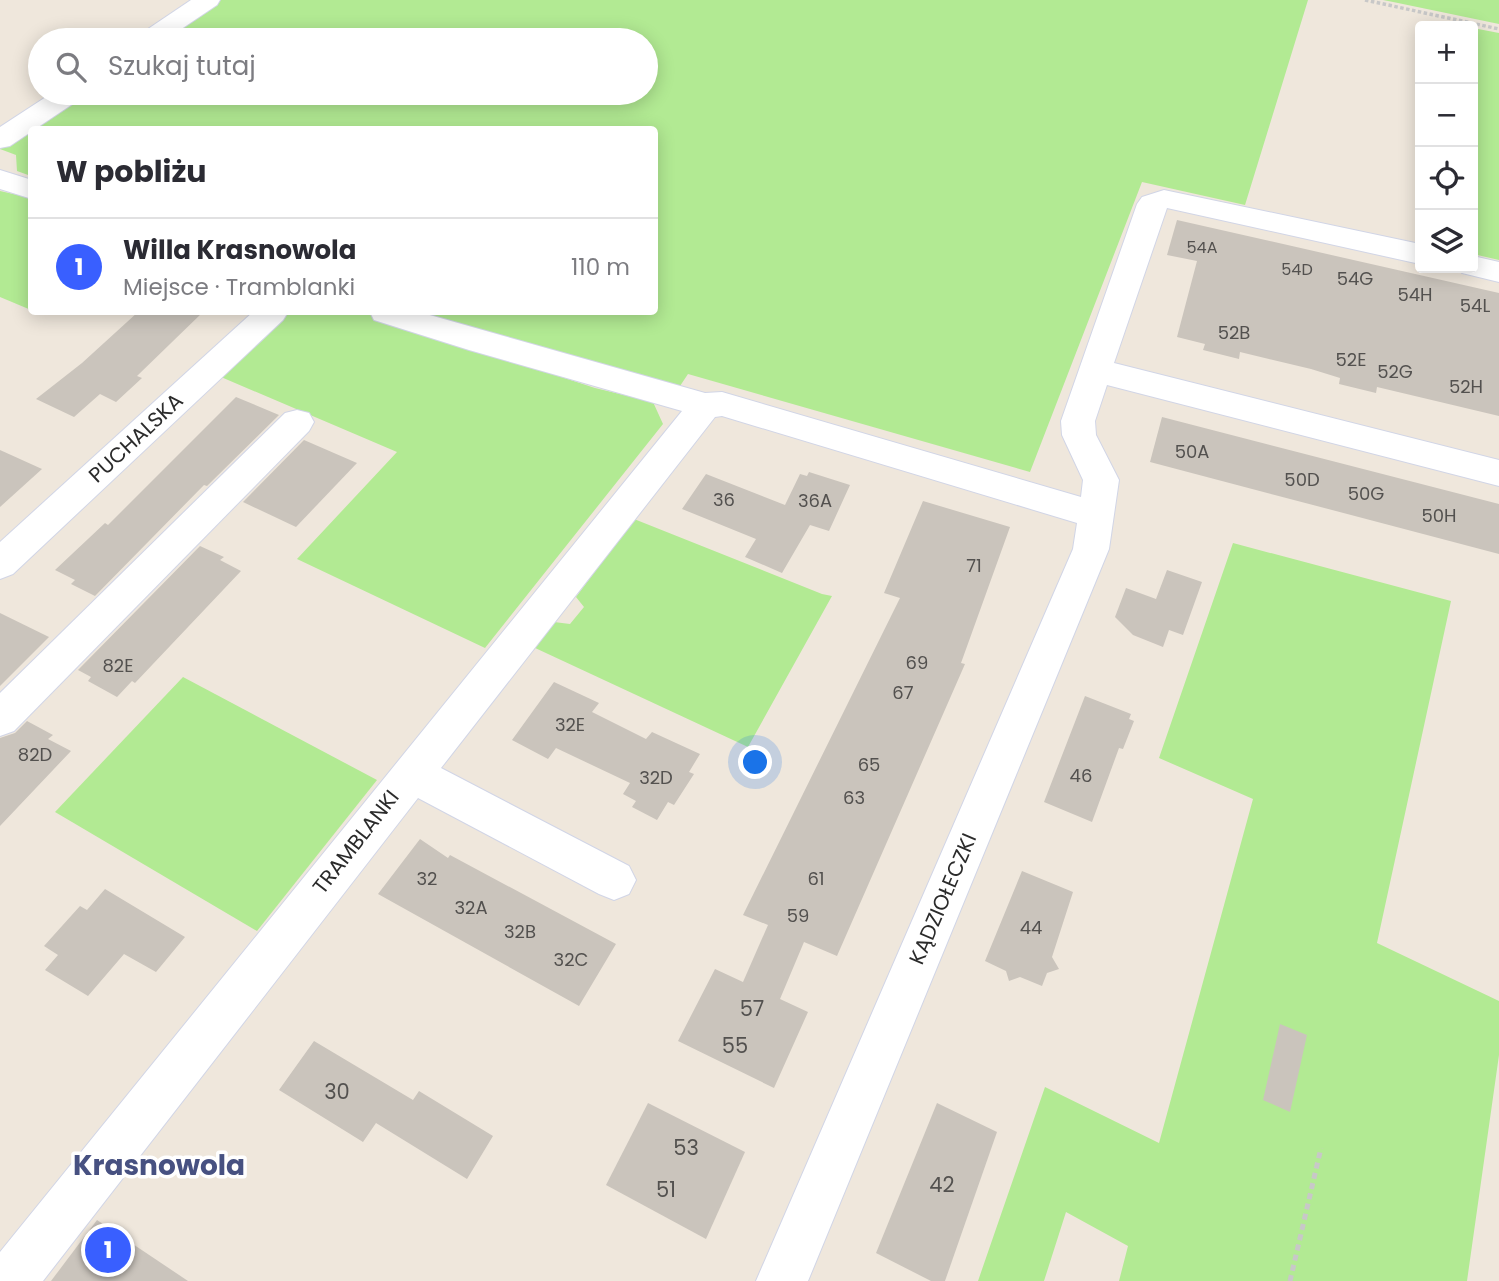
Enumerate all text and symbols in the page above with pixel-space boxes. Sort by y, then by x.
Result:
map controls [1415,21,1478,273]
button: + [1415,21,1478,84]
search box [28,28,658,105]
icon: search [52,48,90,86]
text: Szukaj tutaj [108,48,256,84]
button: − [1415,84,1478,147]
button: locate [1415,147,1478,210]
text: W pobliżu [56,150,207,193]
button: layers [1415,210,1478,273]
text: Willa Krasnowola [123,232,356,268]
house number: 54A [1187,236,1218,259]
text: 1 [75,251,83,283]
text: 110 m [571,251,630,283]
house number: 54D [1281,258,1313,281]
house number: 54G [1337,266,1373,291]
text: Miejsce · Tramblanki [123,271,355,303]
house number: 54H [1397,282,1433,307]
house number: 54L [1460,293,1490,318]
house number: 52B [1218,320,1250,345]
house number: 52E [1336,347,1366,372]
house number: 52G [1377,359,1413,384]
house number: 52H [1449,374,1483,399]
street label: PUCHALSKA [82,386,189,489]
house number: 50A [1175,439,1209,464]
house number: 50D [1284,467,1320,492]
house number: 50G [1348,481,1384,506]
house number: 36 [713,487,735,512]
house number: 36A [798,488,832,513]
house number: 50H [1421,503,1457,528]
house number: 71 [966,553,982,578]
house number: 69 [906,650,928,675]
house number: 82E [103,653,133,678]
house number: 67 [892,680,914,705]
house number: 32E [555,712,585,737]
house number: 82D [18,742,52,767]
your location [738,745,772,779]
house number: 65 [858,752,880,777]
house number: 46 [1070,763,1092,788]
house number: 32D [639,765,673,790]
street label: TRAMBLANKI [306,784,406,900]
house number: 63 [843,785,865,810]
street label: KĄDZIOŁECZKI [902,829,983,969]
house number: 32 [417,866,437,891]
house number: 61 [807,866,825,891]
house number: 32A [454,895,488,920]
house number: 59 [787,903,809,928]
house number: 44 [1020,915,1042,940]
house number: 32B [504,919,536,944]
house number: 32C [554,947,588,972]
house number: 57 [740,994,764,1023]
house number: 55 [722,1031,748,1060]
house number: 30 [324,1077,350,1106]
house number: 53 [673,1133,699,1162]
district label: Krasnowola [73,1146,245,1185]
house number: 42 [929,1170,955,1199]
house number: 51 [656,1175,676,1204]
pin: 1 [85,1224,131,1276]

